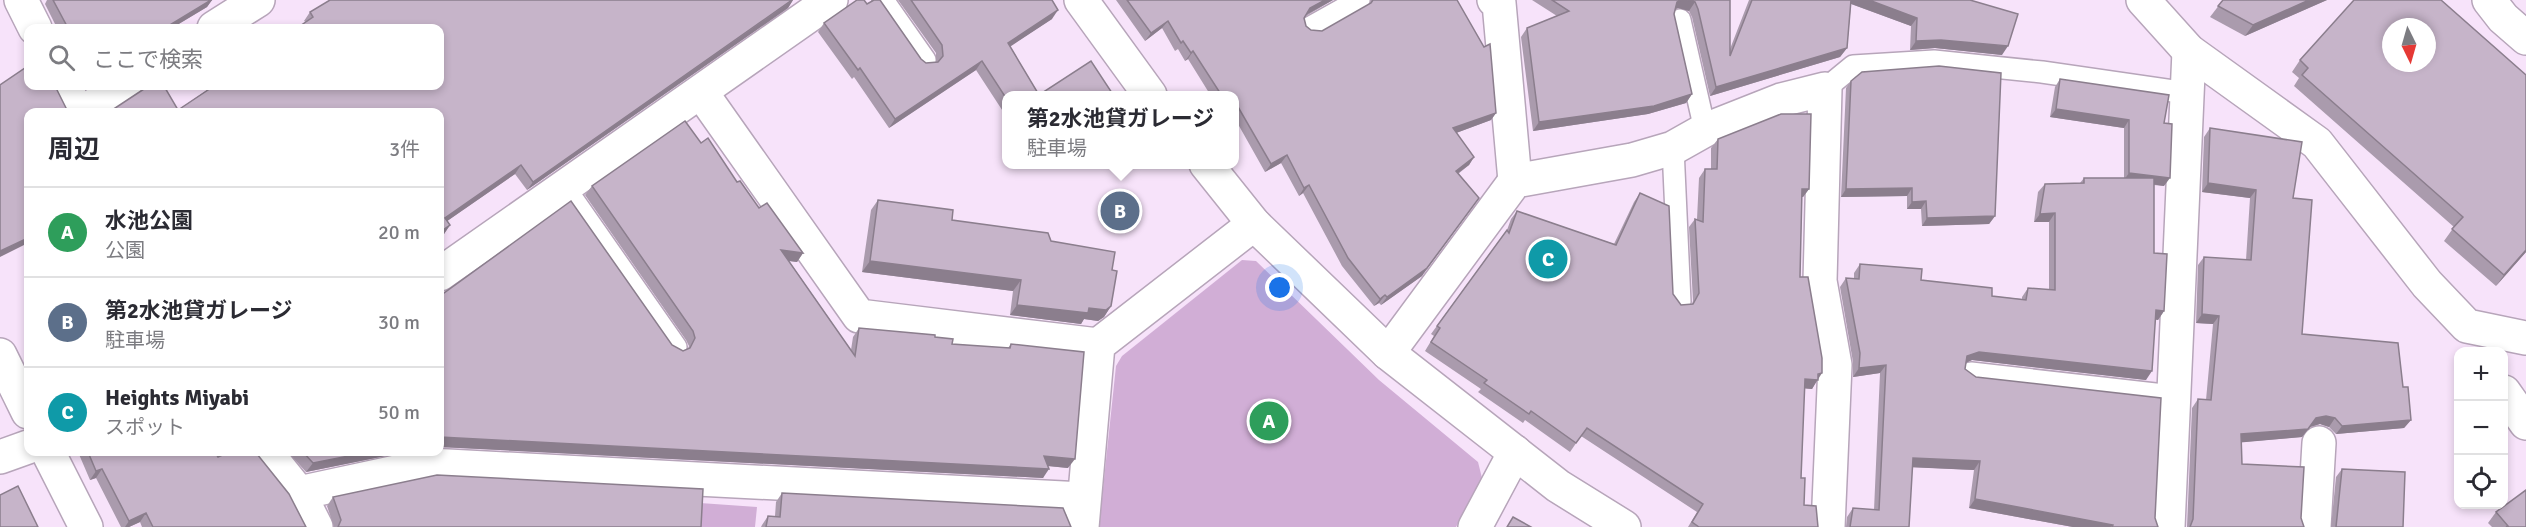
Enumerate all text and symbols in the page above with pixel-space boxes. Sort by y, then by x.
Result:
north arrow [2382,18,2436,72]
search box [24,24,444,90]
icon: search [45,41,78,74]
text: ここで検索 [93,46,203,73]
popup [1002,91,1239,169]
text: 第2水池貸ガレージ [1027,105,1214,132]
text: 周辺 [48,134,100,166]
text: 駐車場 [1027,136,1087,161]
text: 3件 [389,137,420,162]
pin: B [1100,188,1140,234]
text: 水池公園 [105,207,193,234]
text: A [61,220,74,245]
text: 20 m [378,220,420,245]
pin: C [1528,236,1568,282]
text: 公園 [105,238,145,263]
your location [1265,273,1294,302]
text: 第2水池貸ガレージ [105,297,292,324]
text: B [61,310,74,335]
text: 30 m [378,310,420,335]
text: 駐車場 [105,328,165,353]
map controls [2454,347,2508,509]
button: + [2454,347,2508,401]
text: Heights Miyabi [105,384,249,411]
pin: A [1250,398,1288,444]
text: C [61,400,74,425]
text: 50 m [378,400,420,425]
button: − [2454,401,2508,455]
text: スポット [105,415,185,440]
button: locate [2454,455,2508,509]

